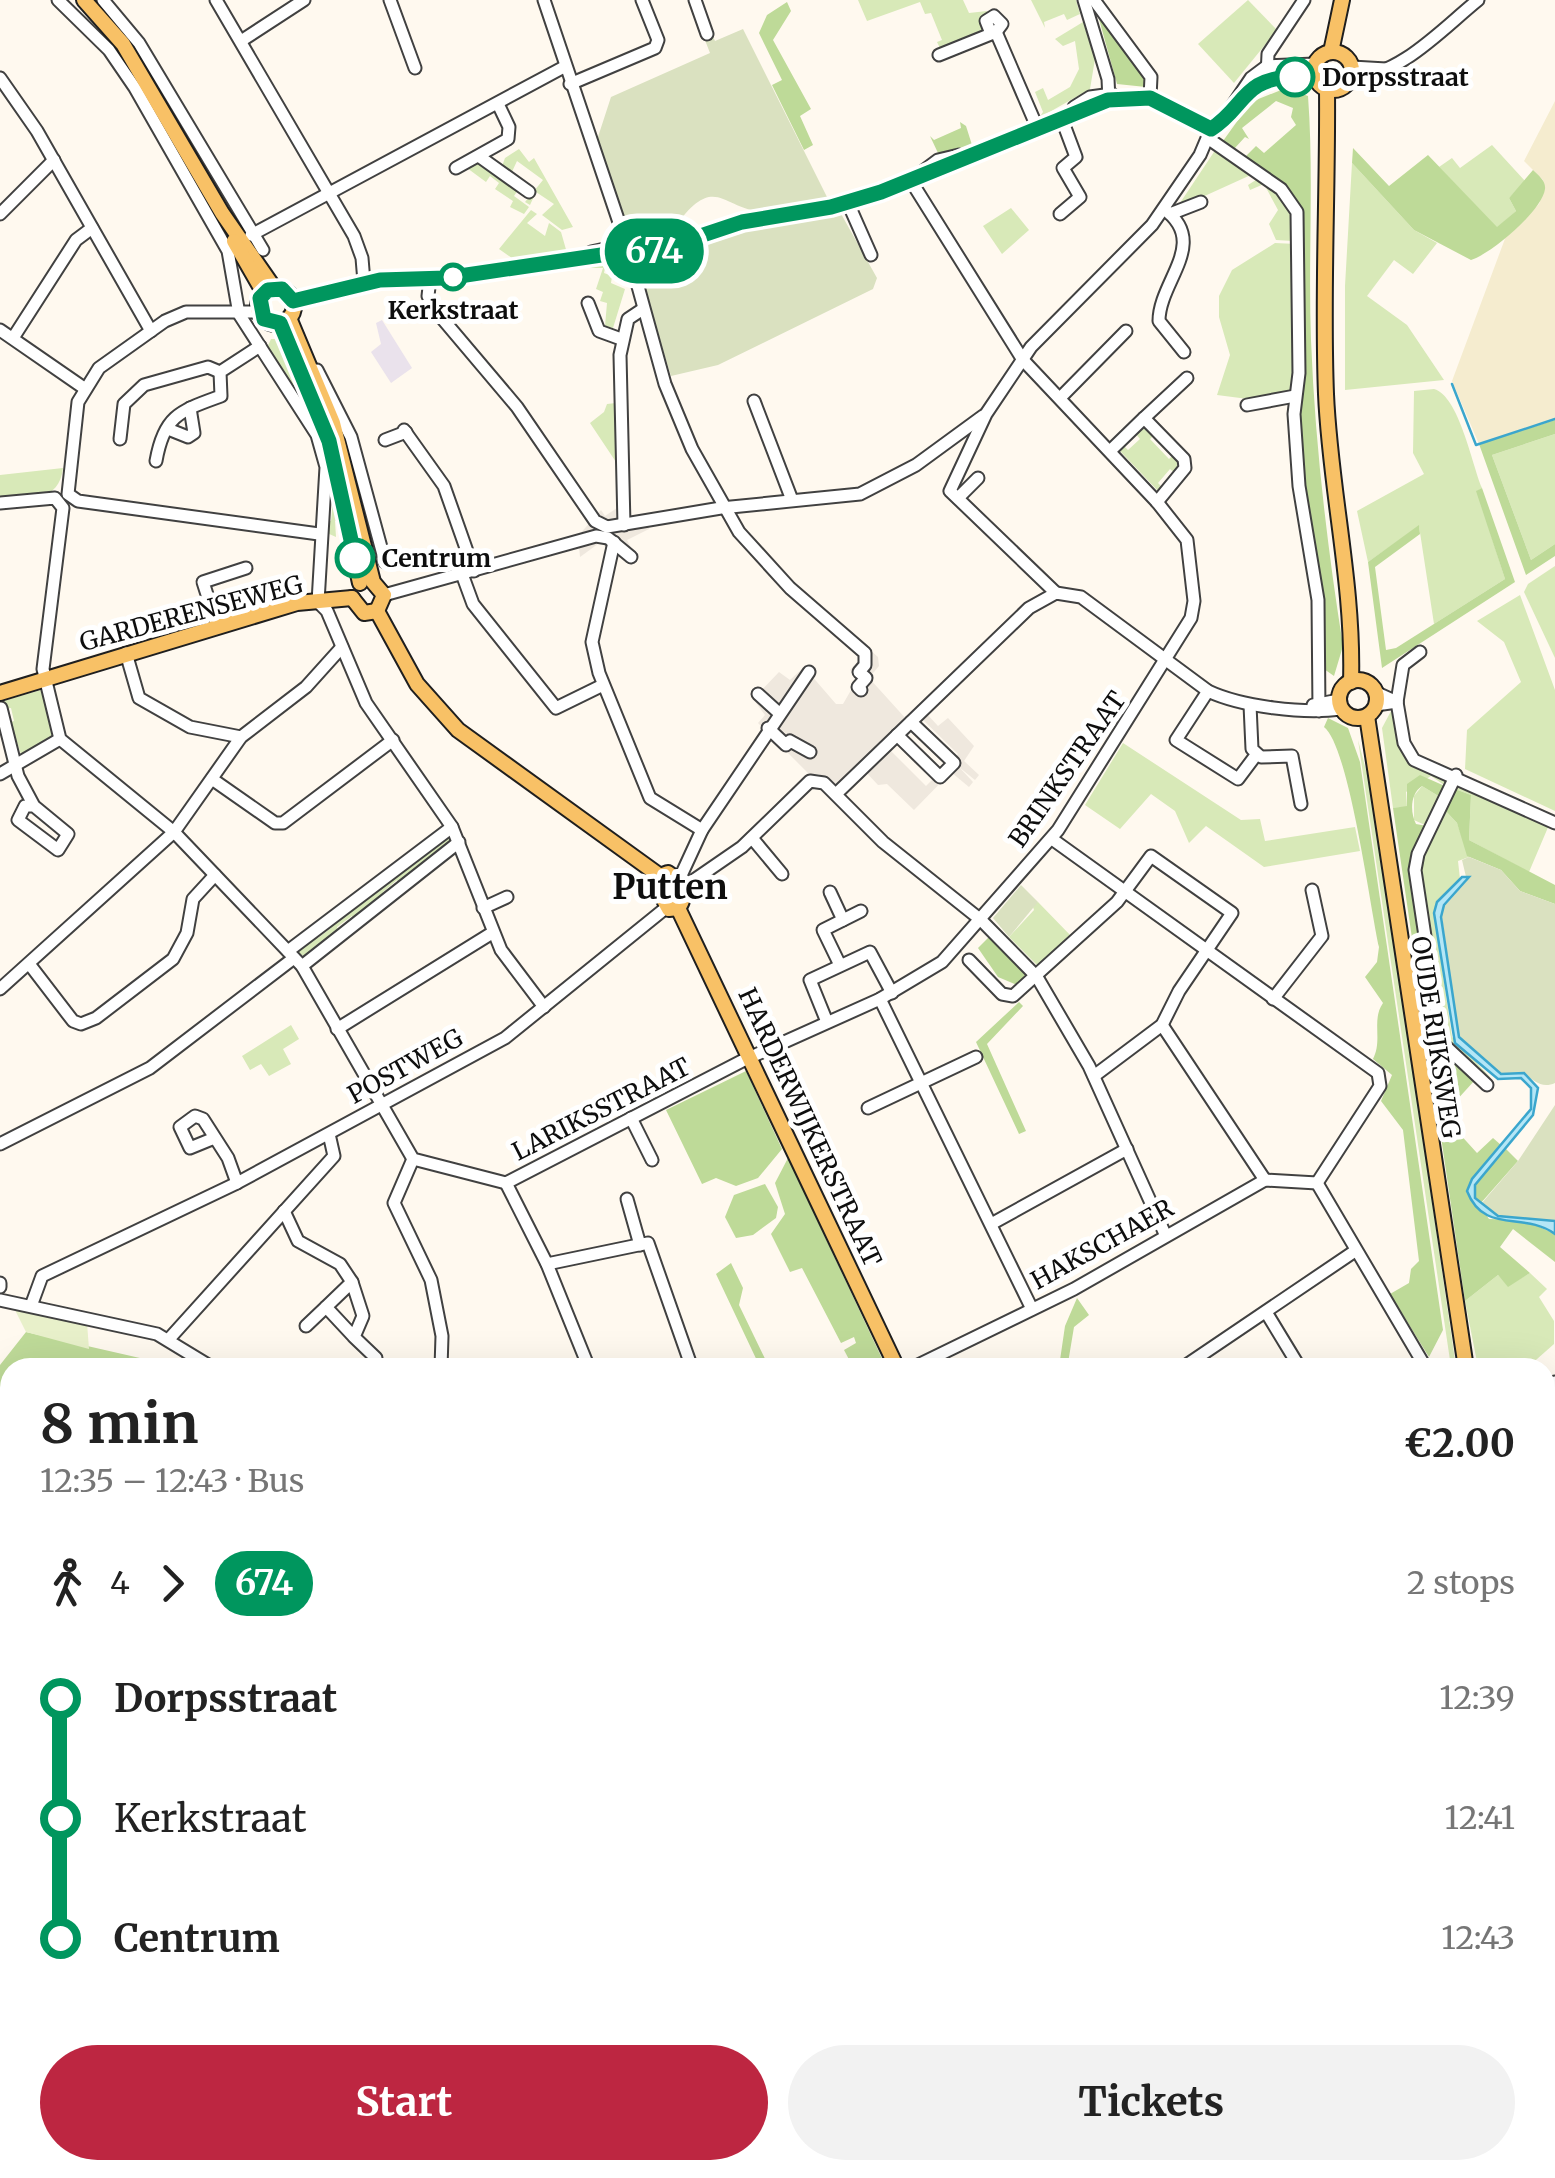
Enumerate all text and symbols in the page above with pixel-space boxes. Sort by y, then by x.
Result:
marker: Dorpsstraat [1276,58,1314,96]
place label: Dorpsstraat [1322,61,1469,93]
line badge: 674 [596,218,712,284]
text: 674 [625,229,683,273]
marker: Kerkstraat [440,264,466,290]
place label: Kerkstraat [387,294,519,326]
marker: Centrum [336,539,374,577]
place label: Centrum [382,542,491,574]
street label: GARDERENSEWEG [76,568,306,658]
street label: BRINKSTRAAT [1001,685,1133,853]
district label: Putten [612,865,728,909]
street label: OUDE RIJKSWEG [1404,934,1468,1140]
street label: HARDERWIJKERSTRAAT [731,983,889,1271]
street label: POSTWEG [342,1021,468,1111]
street label: LARIKSSTRAAT [507,1050,695,1168]
street label: HAKSCHAER [1025,1191,1179,1296]
text: 8 min [40,1389,198,1458]
text: €2.00 [1404,1420,1515,1467]
text: 12:35 – 12:43 · Bus [40,1461,305,1501]
icon: walk [40,1556,95,1611]
icon: forward [145,1556,200,1611]
text: 674 [235,1561,293,1605]
text: 4 [110,1563,130,1603]
text: 2 stops [1407,1563,1515,1603]
text: Dorpsstraat [114,1675,337,1722]
text: 12:39 [1439,1678,1515,1718]
text: Kerkstraat [114,1795,307,1842]
text: 12:41 [1445,1798,1515,1838]
text: Centrum [114,1915,280,1962]
text: 12:43 [1441,1918,1515,1958]
button: Start [40,2045,768,2160]
button: Tickets [788,2045,1515,2160]

